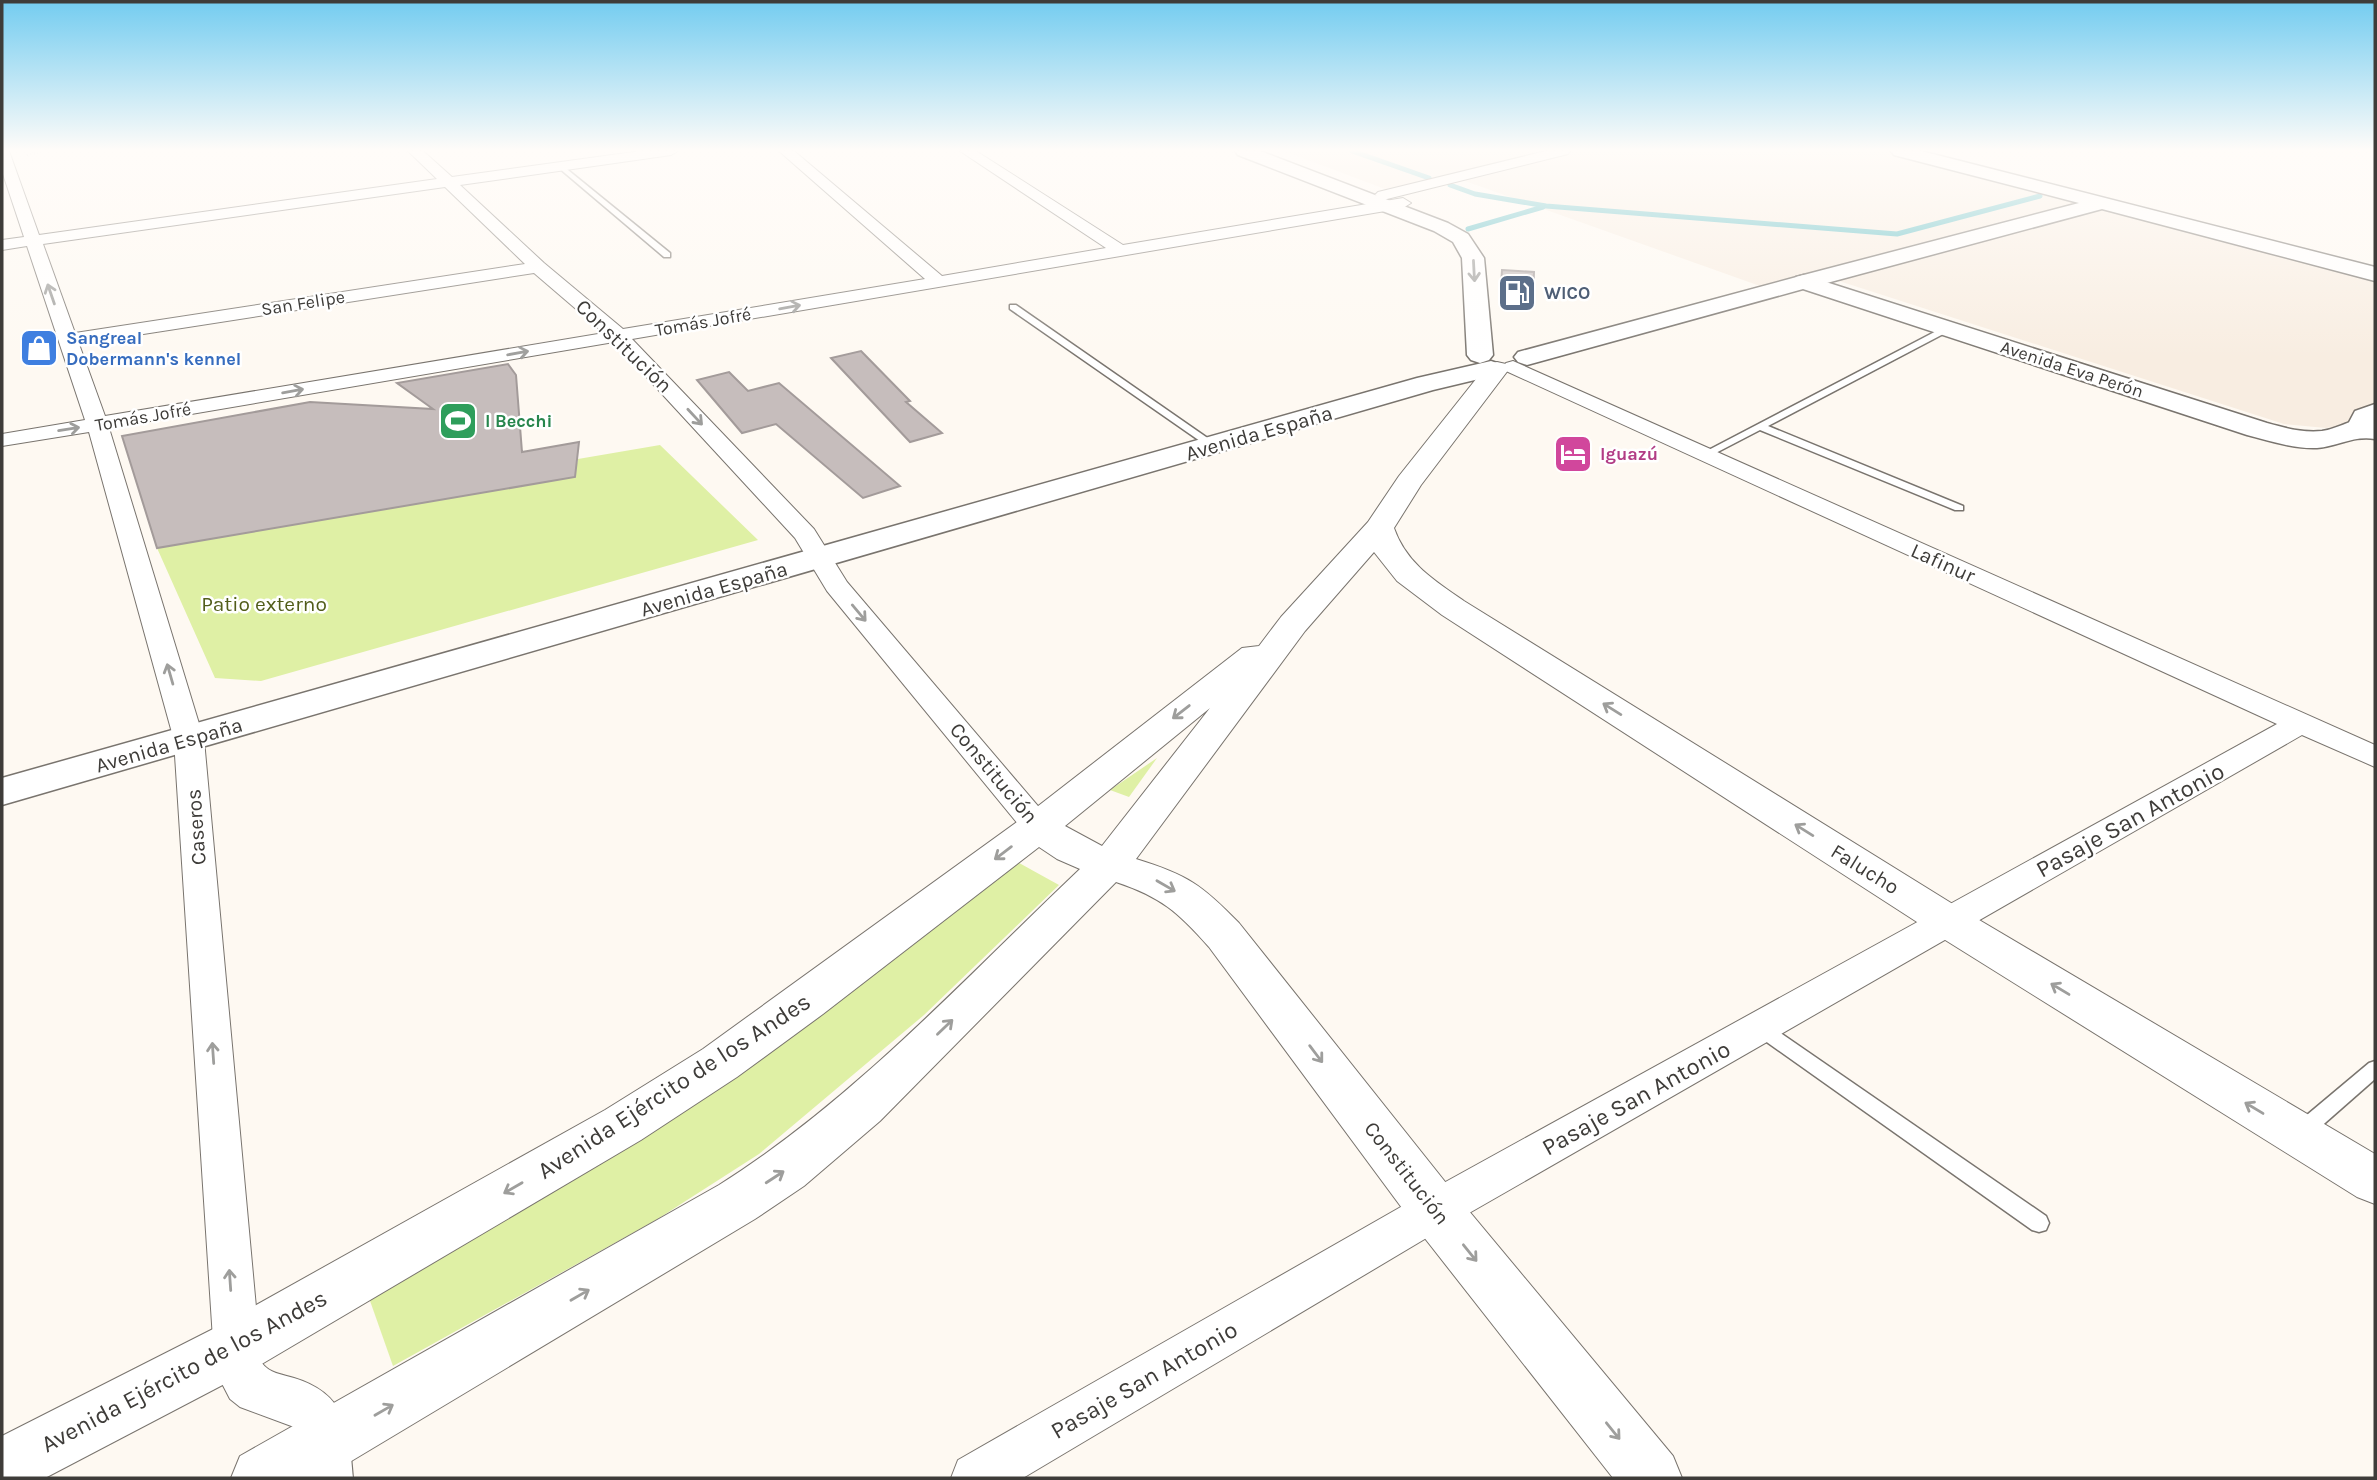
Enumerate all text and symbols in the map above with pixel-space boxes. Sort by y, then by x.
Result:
one-way arrow [1468,259,1481,282]
fuel station icon: WICO [1496,272,1538,314]
place label: WICO [1544,282,1590,304]
one-way arrow [44,283,56,305]
street label: San Felipe [260,286,346,320]
street label: Constitución [571,294,677,398]
one-way arrow [778,300,801,313]
street label: Tomás Jofré [653,303,753,341]
shop icon: Sangreal Dobermann's kennel [18,327,60,369]
place label: Sangreal Dobermann's kennel [66,327,241,370]
street label: Avenida Eva Perón [1998,336,2146,402]
one-way arrow [506,346,529,359]
one-way arrow [282,384,304,397]
street label: Tomás Jofré [93,398,193,436]
sports icon: I Becchi [437,400,479,442]
street label: Avenida España [1183,401,1335,465]
one-way arrow [686,408,703,425]
place label: I Becchi [485,410,552,432]
one-way arrow [57,422,80,435]
hotel icon: Iguazú [1552,433,1594,475]
place label: Iguazú [1600,443,1658,465]
street label: Lafinur [1907,538,1979,588]
street label: Avenida España [638,557,790,621]
park label: Patio externo [201,592,327,616]
one-way arrow [851,604,867,622]
one-way arrow [162,664,175,686]
one-way arrow [1603,701,1622,716]
one-way arrow [1173,704,1191,719]
street label: Avenida España [93,713,245,777]
street label: Constitución [945,718,1043,828]
street label: Pasaje San Antonio [2031,757,2229,883]
street label: Caseros [181,788,211,866]
one-way arrow [1795,823,1815,837]
street label: Falucho [1827,839,1903,899]
one-way arrow [994,846,1013,860]
one-way arrow [1155,879,1175,893]
one-way arrow [2050,982,2070,996]
street label: Avenida Ejército de los Andes [532,987,816,1185]
one-way arrow [936,1018,953,1035]
street label: Pasaje San Antonio [1537,1035,1735,1161]
one-way arrow [206,1043,219,1065]
one-way arrow [1308,1044,1323,1063]
one-way arrow [2245,1100,2265,1114]
street label: Constitución [1359,1117,1455,1229]
one-way arrow [764,1170,784,1184]
one-way arrow [503,1181,523,1195]
one-way arrow [1462,1244,1478,1262]
one-way arrow [223,1269,236,1292]
street label: Avenida Ejército de los Andes [36,1284,332,1458]
one-way arrow [569,1287,589,1301]
street label: Pasaje San Antonio [1046,1315,1242,1445]
one-way arrow [373,1403,393,1417]
one-way arrow [1605,1421,1620,1439]

